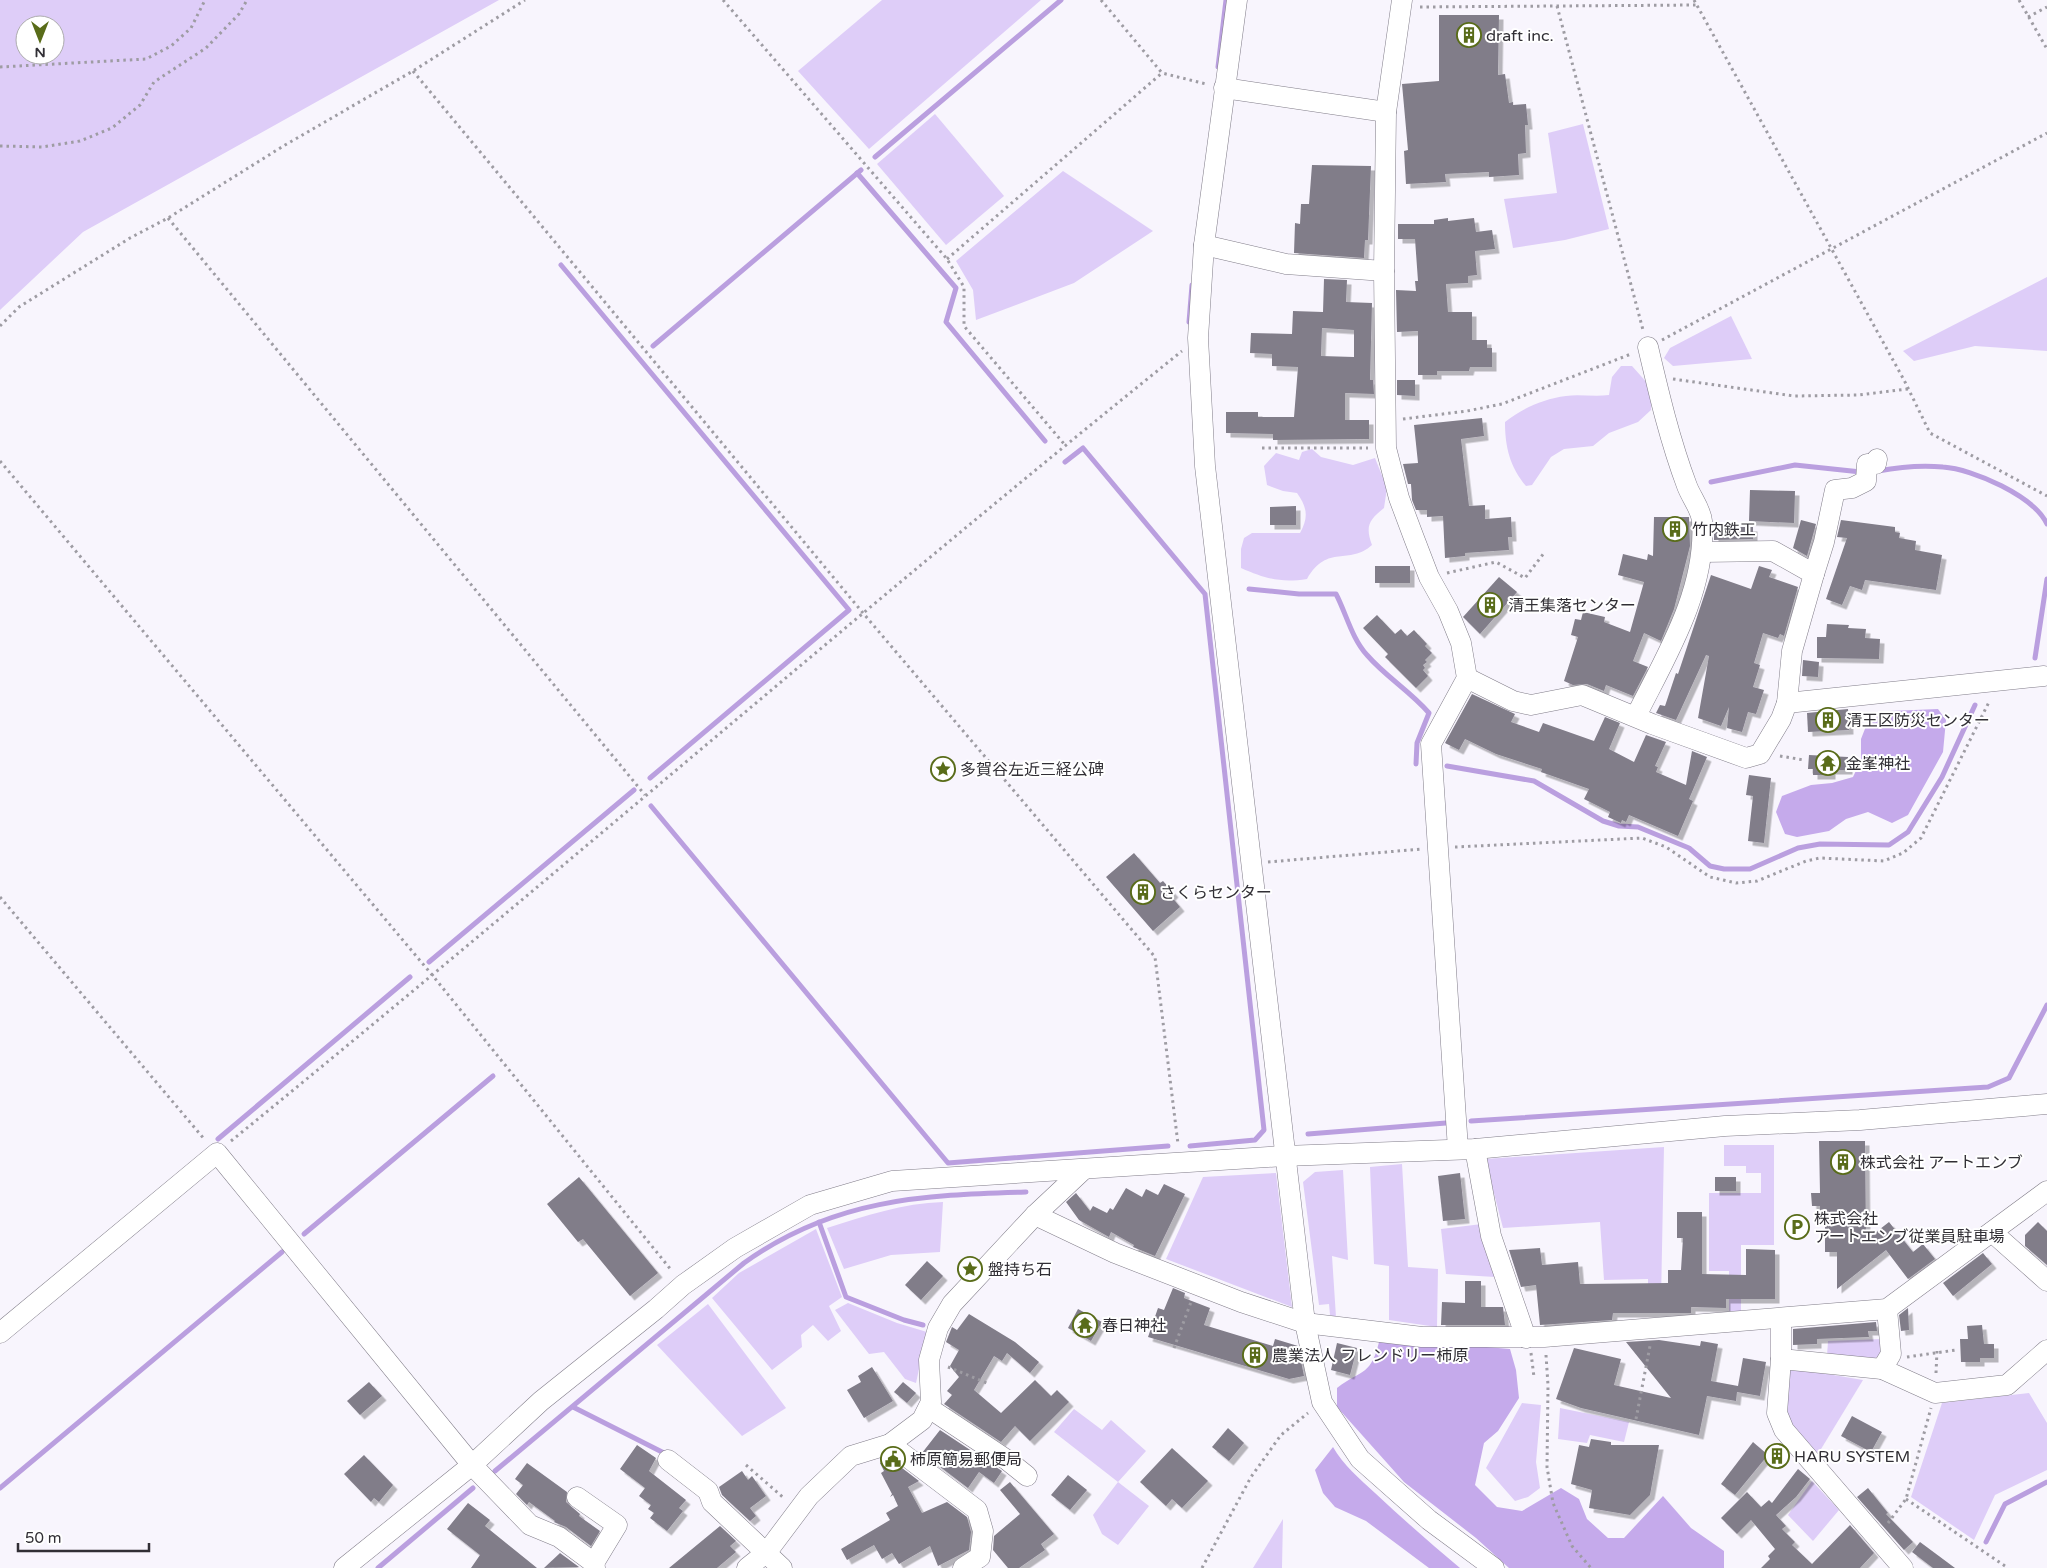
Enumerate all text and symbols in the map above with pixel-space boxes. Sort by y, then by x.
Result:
north arrow [15,15,65,65]
building icon: draft inc. [1456,22,1482,48]
place label: draft inc. [1486,26,1554,46]
text: N [34,44,46,61]
building icon: 竹内鉄工 [1662,516,1688,542]
place label: 竹内鉄工 [1692,520,1756,540]
building icon: 清王集落センター [1477,592,1503,618]
place label: 清王集落センター [1508,596,1636,616]
building icon: 清王区防災センター [1815,707,1841,733]
place label: 清王区防災センター [1846,711,1990,731]
temple icon: 金峯神社 [1815,750,1841,776]
place label: 金峯神社 [1846,754,1910,774]
place icon: 多賀谷左近三経公碑 [930,756,956,782]
place label: 多賀谷左近三経公碑 [960,760,1104,780]
building icon: さくらセンター [1130,879,1156,905]
place label: さくらセンター [1160,883,1272,903]
building icon: 株式会社 アートエンブ [1830,1149,1856,1175]
place label: 株式会社 アートエンブ [1860,1153,2023,1173]
place label: 株式会社 アートエンブ従業員駐車場 [1814,1209,2005,1247]
parking icon: 株式会社 アートエンブ従業員駐車場 [1784,1214,1810,1240]
place icon: 盤持ち石 [957,1256,983,1282]
place label: 盤持ち石 [988,1260,1052,1280]
temple icon: 春日神社 [1072,1312,1098,1338]
place label: 春日神社 [1102,1316,1166,1336]
building icon: 農業法人 フレンドリー柿原 [1242,1342,1268,1368]
place label: 農業法人 フレンドリー柿原 [1272,1346,1468,1366]
building icon: HARU SYSTEM [1764,1443,1790,1469]
public building icon: 柿原簡易郵便局 [880,1446,906,1472]
place label: HARU SYSTEM [1794,1447,1910,1467]
place label: 柿原簡易郵便局 [910,1450,1022,1470]
scale bar [18,1520,149,1552]
text: 50 m [25,1529,62,1547]

